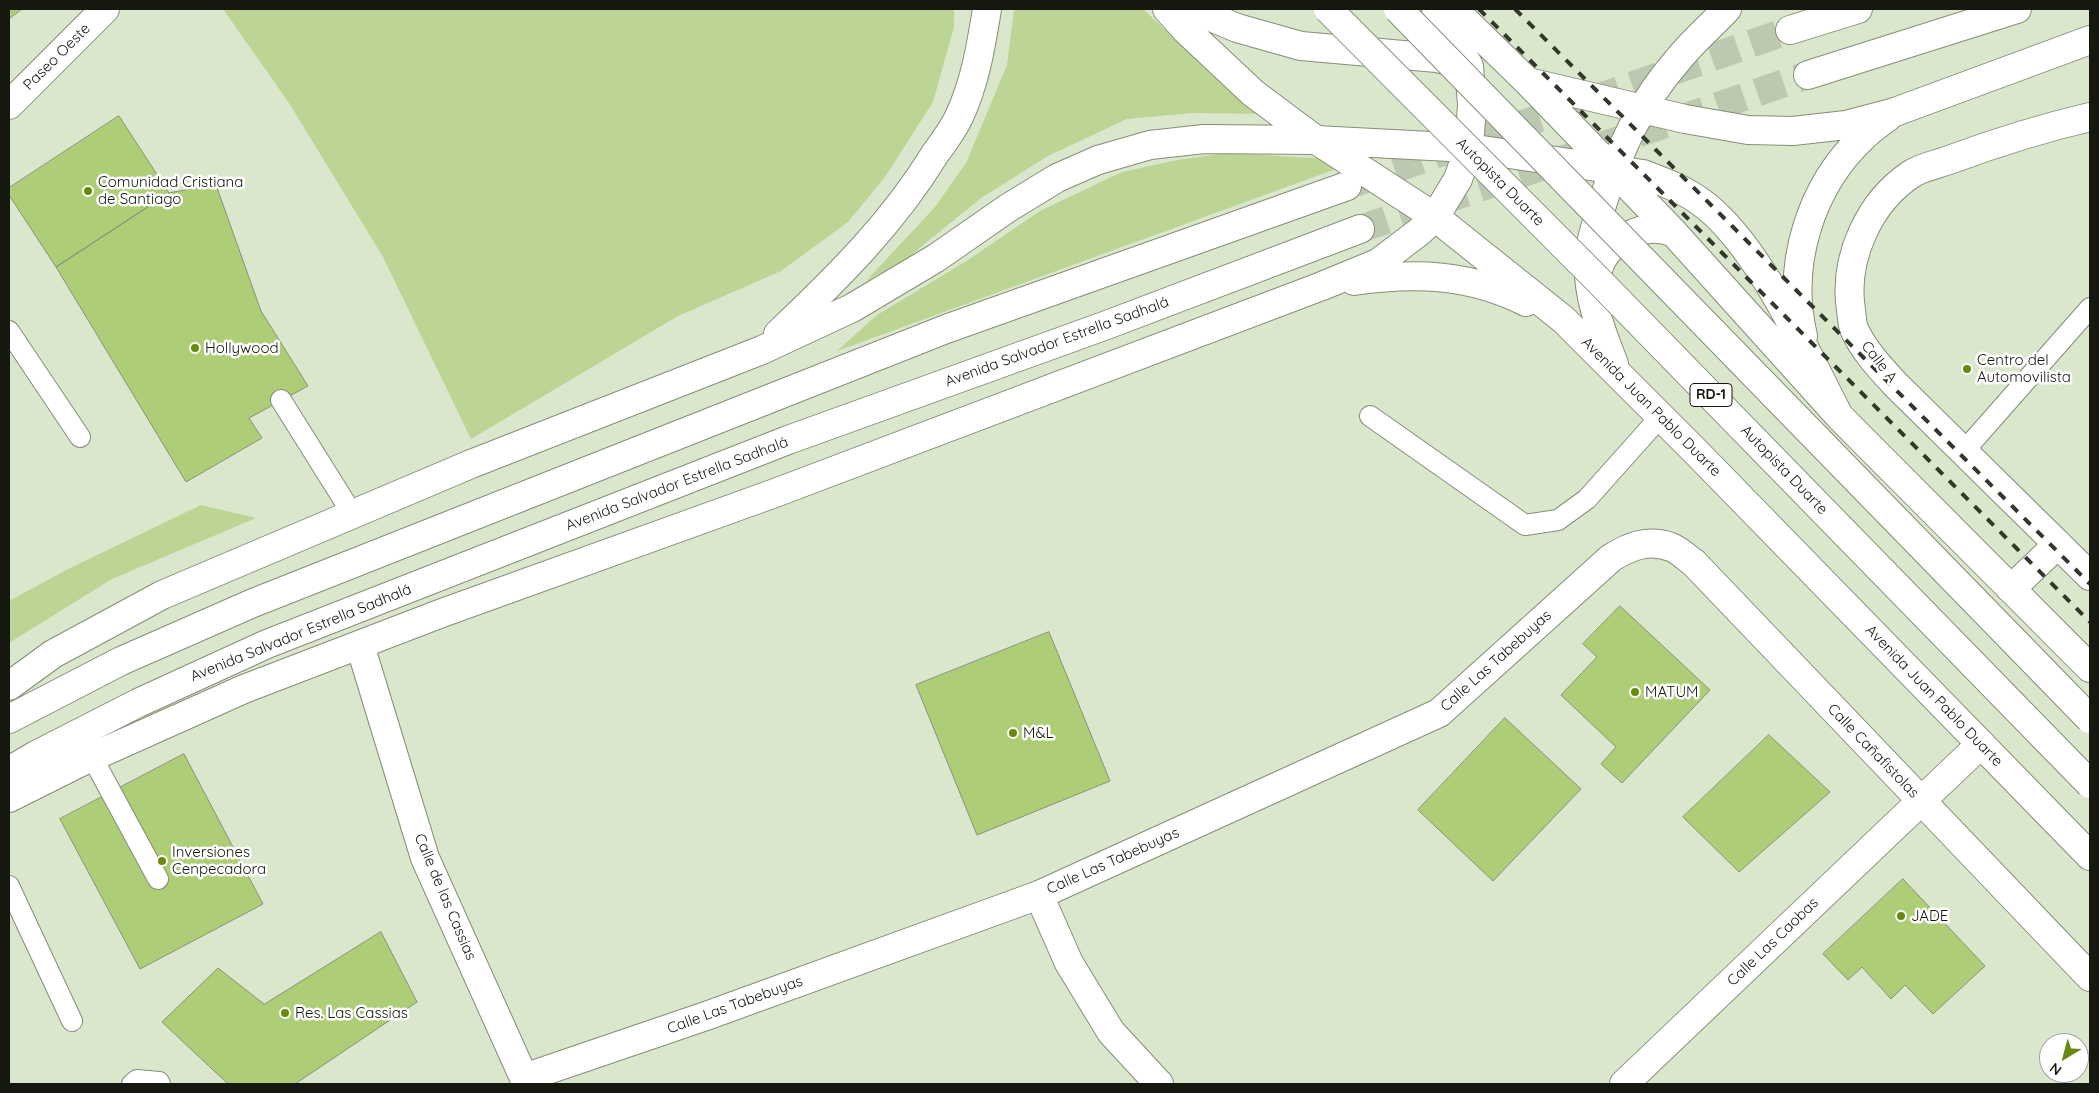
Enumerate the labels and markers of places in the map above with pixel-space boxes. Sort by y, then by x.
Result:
place label: Comunidad Cristiana de Santiago [98,173,243,208]
marker: Comunidad Cristiana de Santiago [82,185,94,197]
place label: Hollywood [205,339,279,357]
marker: Hollywood [189,342,201,354]
place label: Centro del Automovilista [1977,351,2071,386]
marker: Centro del Automovilista [1961,363,1973,375]
place label: MATUM [1645,683,1699,701]
marker: MATUM [1629,686,1641,698]
place label: M&L [1023,724,1054,742]
marker: M&L [1007,727,1019,739]
place label: Inversiones Cenpecadora [172,843,266,878]
marker: Inversiones Cenpecadora [156,855,168,867]
place label: JADE [1911,907,1948,925]
marker: JADE [1895,910,1907,922]
place label: Res. Las Cassias [295,1004,408,1022]
marker: Res. Las Cassias [279,1007,291,1019]

